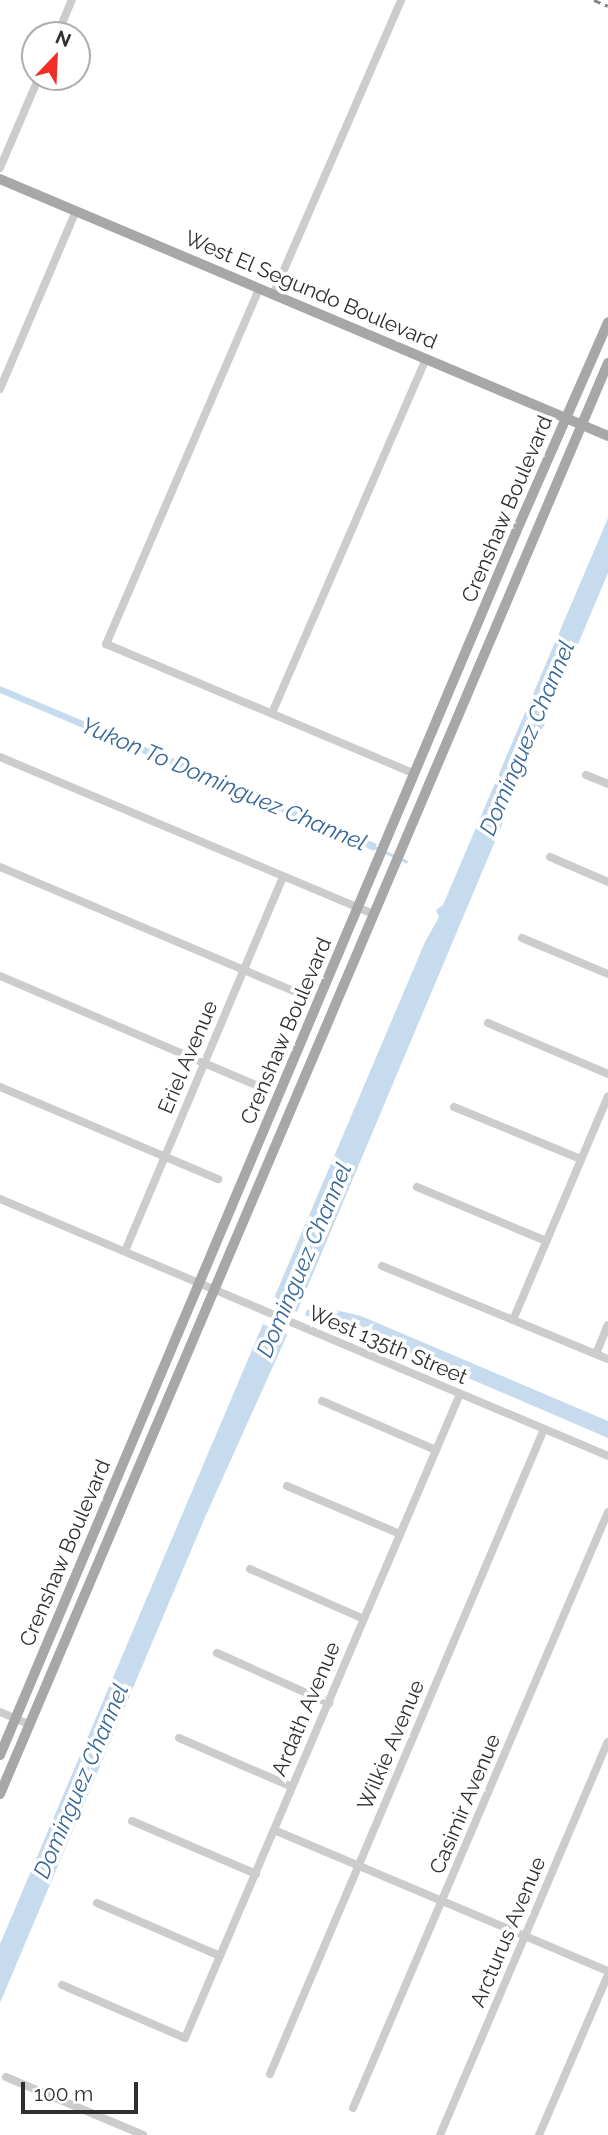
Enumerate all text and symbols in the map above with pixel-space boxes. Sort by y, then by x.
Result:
north arrow [21,21,91,91]
text: N [52,26,74,51]
street label: West El Segundo Boulevard [181,225,441,355]
street label: Crenshaw Boulevard [456,412,558,606]
water label: Dominguez Channel [474,637,580,839]
water label: Yukon To Dominguez Channel [77,711,371,857]
street label: Crenshaw Boulevard [235,934,337,1128]
street label: Eriel Avenue [153,996,223,1118]
water label: Dominguez Channel [251,1159,357,1361]
street label: West 135th Street [305,1300,471,1390]
street label: Crenshaw Boulevard [14,1456,116,1650]
street label: Ardath Avenue [266,1638,346,1780]
street label: Wilkie Avenue [352,1676,430,1814]
water label: Dominguez Channel [28,1680,134,1882]
street label: Casimir Avenue [424,1730,506,1878]
street label: Arcturus Avenue [465,1853,551,2011]
scale bar [24,2068,142,2112]
text: 100 m [34,2081,93,2106]

